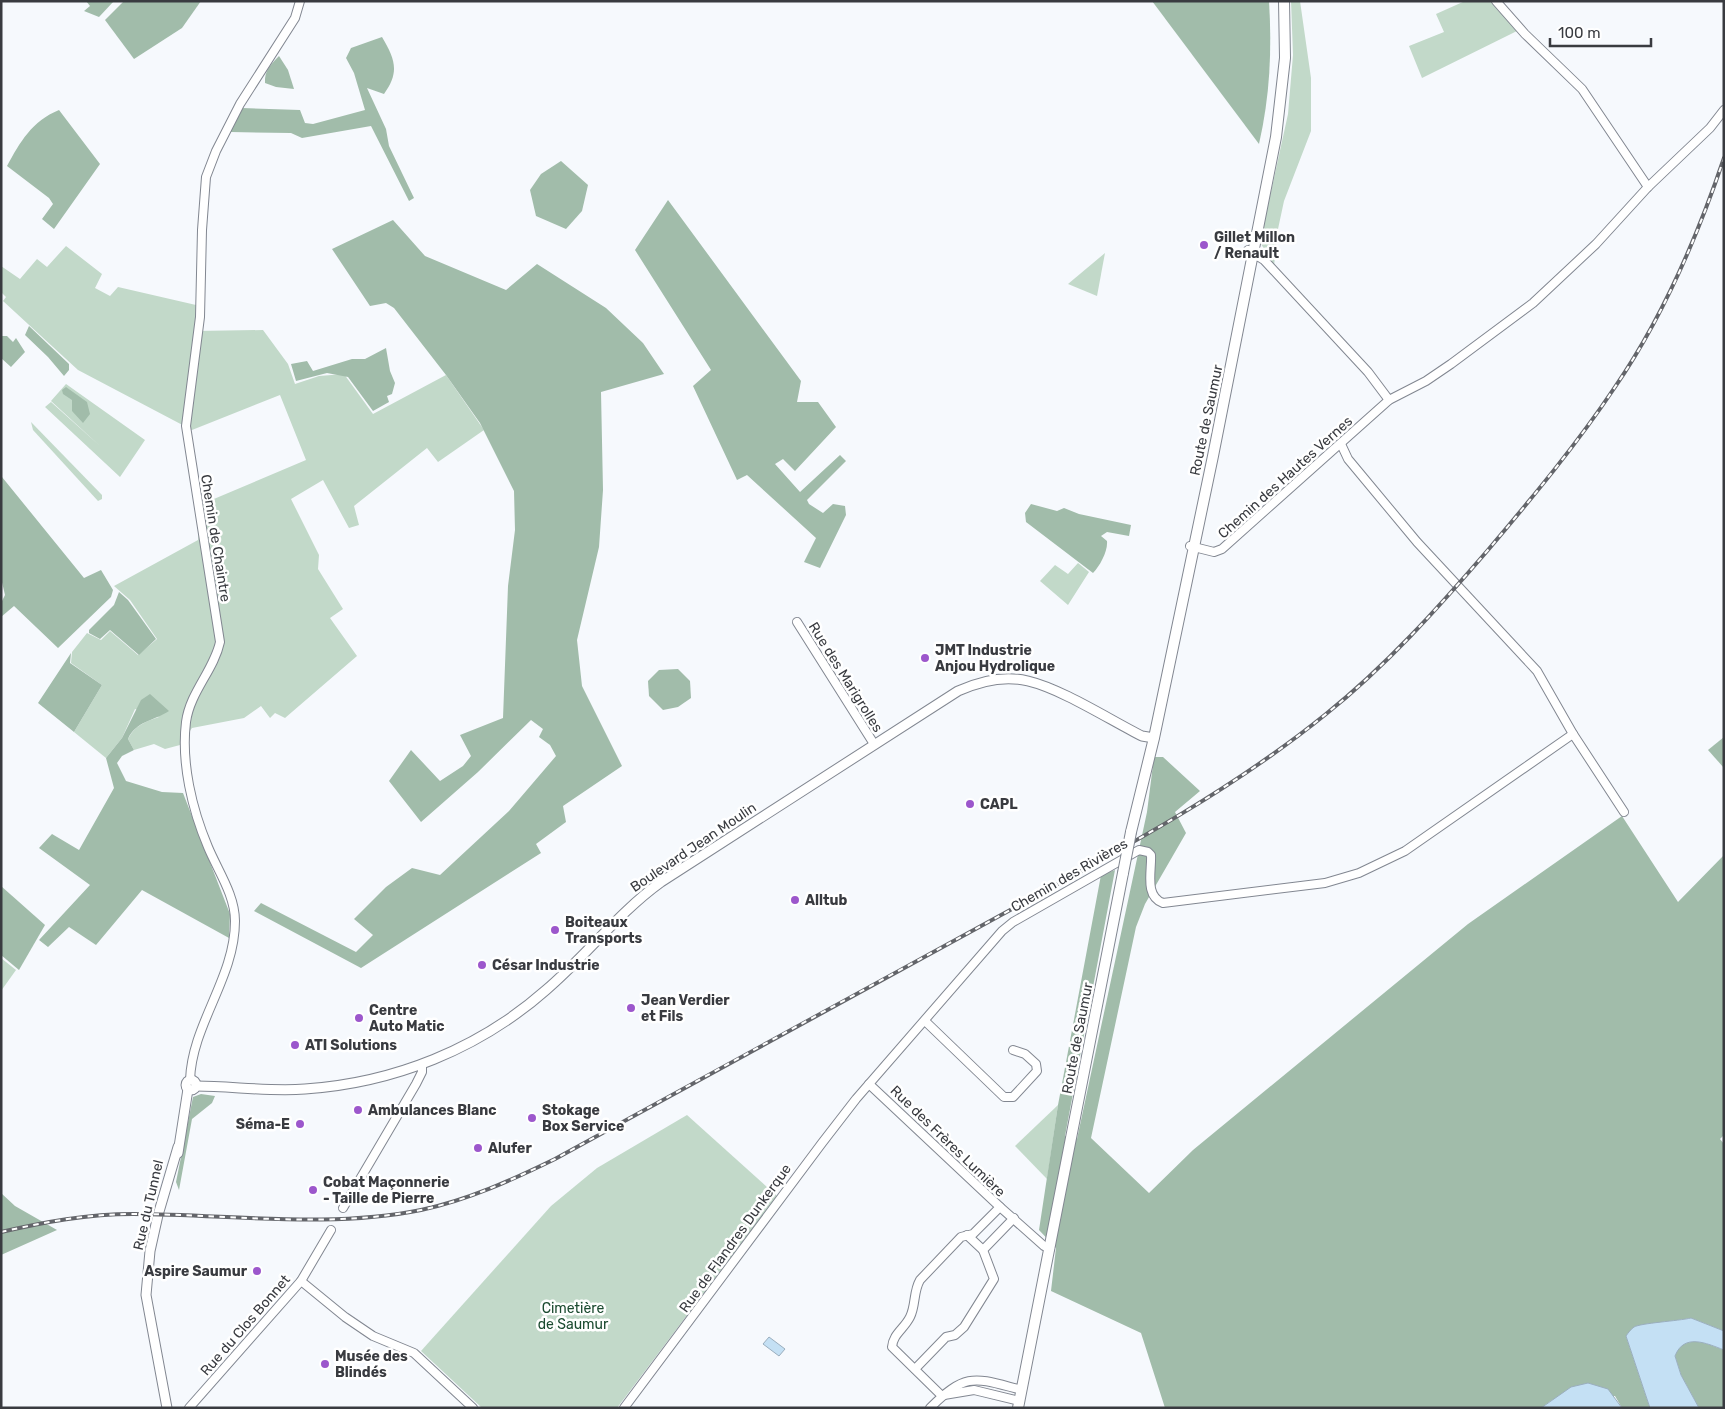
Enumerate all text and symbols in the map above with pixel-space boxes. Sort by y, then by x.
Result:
scale bar [1550,15,1651,47]
text: 100 m [1558,24,1600,42]
place label: Gillet Millon / Renault [1214,229,1295,262]
marker: Gillet Millon / Renault [1198,239,1210,251]
street label: Route de Saumur [1186,362,1227,477]
street label: Chemin des Hautes Vernes [1215,413,1356,542]
street label: Chemin de Chaintre [197,473,234,603]
street label: Rue des Marigrolles [805,619,886,735]
place label: JMT Industrie Anjou Hydrolique [935,642,1055,675]
marker: JMT Industrie Anjou Hydrolique [919,652,931,664]
place label: CAPL [980,796,1018,813]
marker: CAPL [964,798,976,810]
street label: Boulevard Jean Moulin [627,799,759,896]
street label: Chemin des Rivières [1008,835,1131,916]
place label: Alltub [805,892,848,909]
marker: Alltub [789,894,801,906]
place label: Boiteaux Transports [565,914,643,947]
marker: Boiteaux Transports [549,924,561,936]
place label: César Industrie [492,957,599,974]
marker: César Industrie [476,959,488,971]
street label: Route de Saumur [1058,980,1097,1095]
place label: Jean Verdier et Fils [641,992,730,1025]
place label: Centre Auto Matic [369,1002,445,1035]
marker: Jean Verdier et Fils [625,1002,637,1014]
marker: Centre Auto Matic [353,1012,365,1024]
place label: ATI Solutions [305,1037,397,1054]
marker: ATI Solutions [289,1039,301,1051]
street label: Rue des Frères Lumière [887,1082,1009,1201]
place label: Ambulances Blanc [368,1102,497,1119]
place label: Stokage Box Service [542,1102,624,1135]
marker: Ambulances Blanc [352,1104,364,1116]
marker: Stokage Box Service [526,1112,538,1124]
place label: Séma-E [236,1116,290,1133]
marker: Séma-E [294,1118,306,1130]
place label: Alufer [488,1140,532,1157]
marker: Alufer [472,1142,484,1154]
street label: Rue du Tunnel [130,1158,167,1252]
street label: Rue de Flandres Dunkerque [676,1161,795,1316]
place label: Cobat Maçonnerie - Taille de Pierre [323,1174,450,1207]
marker: Cobat Maçonnerie - Taille de Pierre [307,1184,319,1196]
place label: Aspire Saumur [144,1263,248,1280]
marker: Aspire Saumur [251,1265,263,1277]
street label: Rue du Clos Bonnet [197,1271,294,1379]
park label: Cimetière de Saumur [538,1300,609,1333]
place label: Musée des Blindés [335,1348,408,1381]
marker: Musée des Blindés [319,1358,331,1370]

